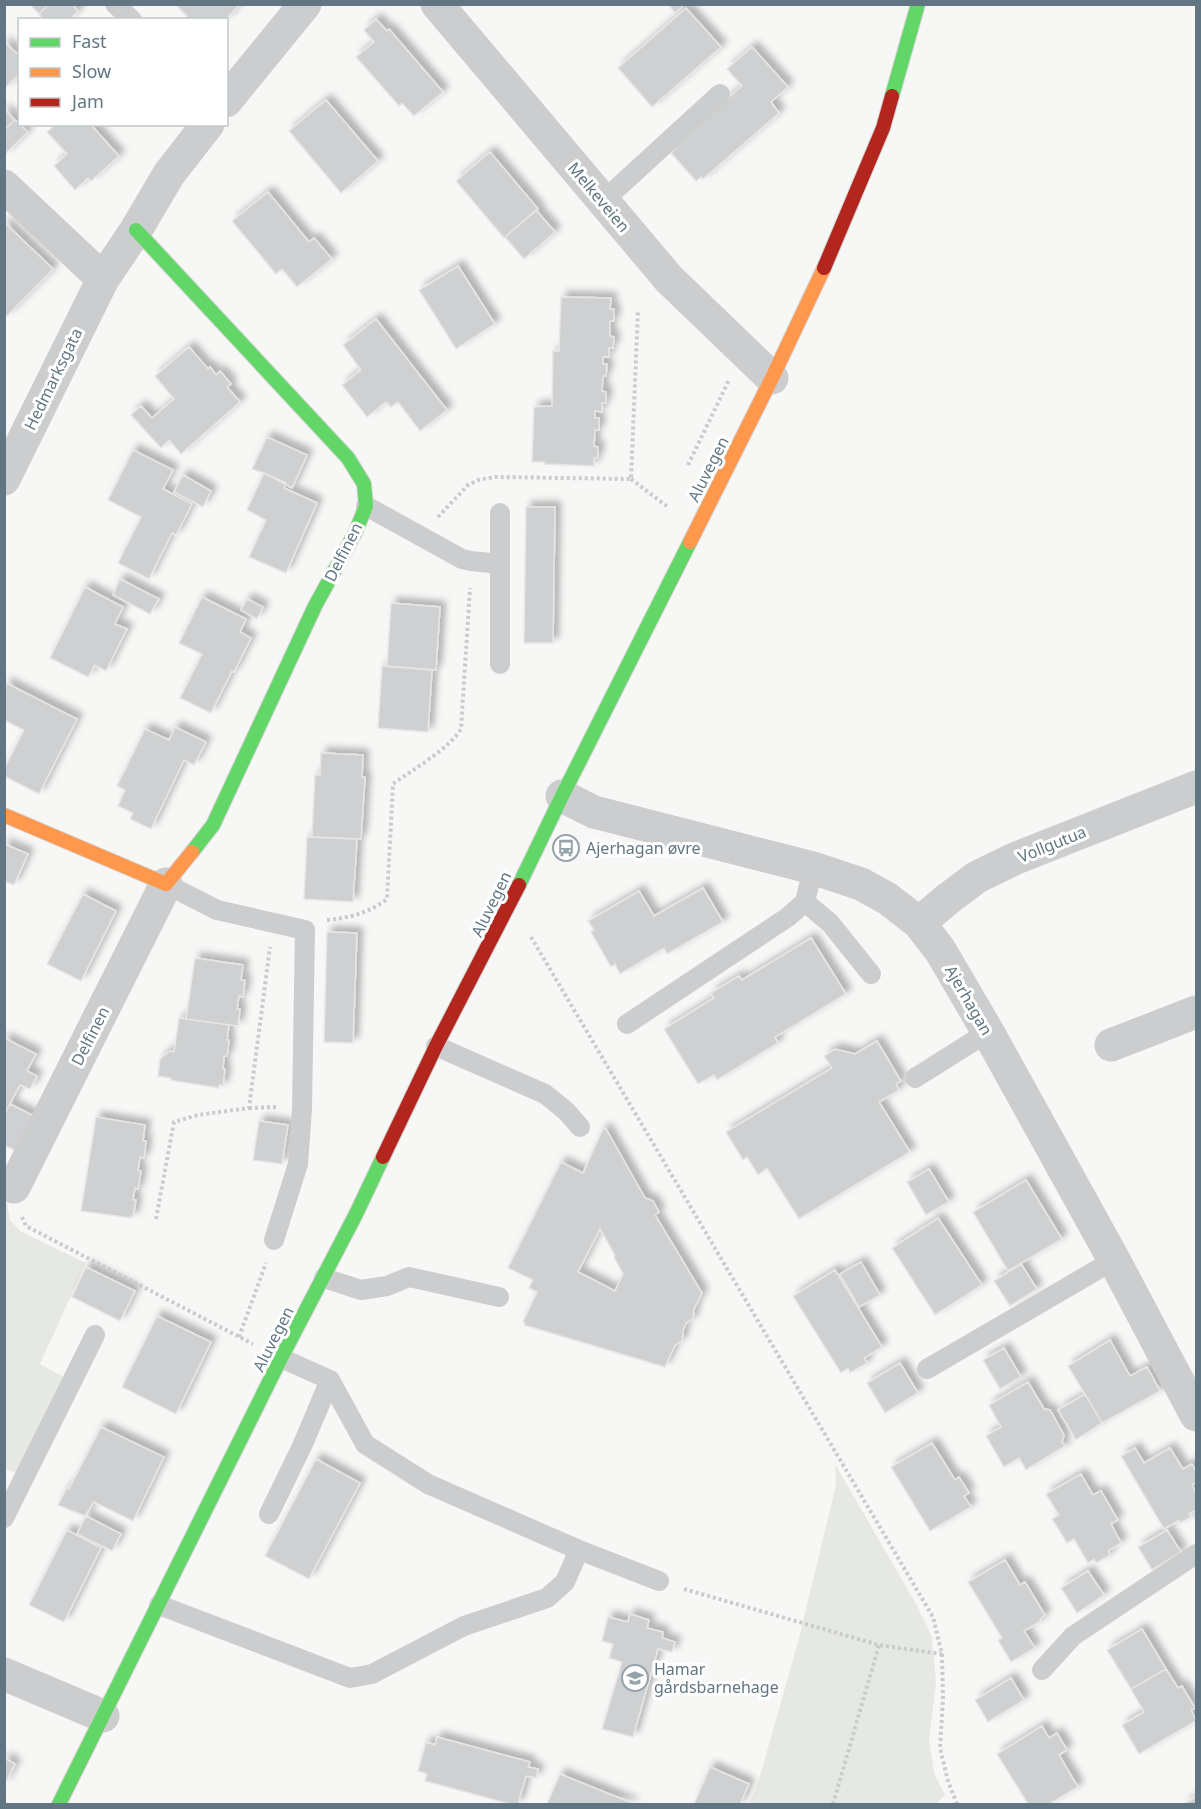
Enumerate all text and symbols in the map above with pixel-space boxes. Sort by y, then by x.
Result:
legend [18,18,228,126]
text: Fast [72,29,107,53]
text: Slow [72,59,111,83]
text: Jam [70,89,104,113]
street label: Melkeveien [563,157,635,237]
street label: Hedmarksgata [19,324,87,434]
street label: Aluvegen [682,433,734,505]
street label: Delfinen [319,519,367,585]
street label: Vollgutua [1015,820,1089,868]
bus stop icon: Ajerhagan øvre [551,833,581,863]
place label: Ajerhagan øvre [586,837,701,859]
street label: Aluvegen [466,868,516,940]
street label: Ajerhagan [940,961,998,1039]
street label: Delfinen [66,1003,114,1069]
street label: Aluvegen [247,1303,299,1375]
place label: Hamar gårdsbarnehage [654,1658,779,1698]
school or university icon: Hamar gårdsbarnehage [620,1663,650,1693]

